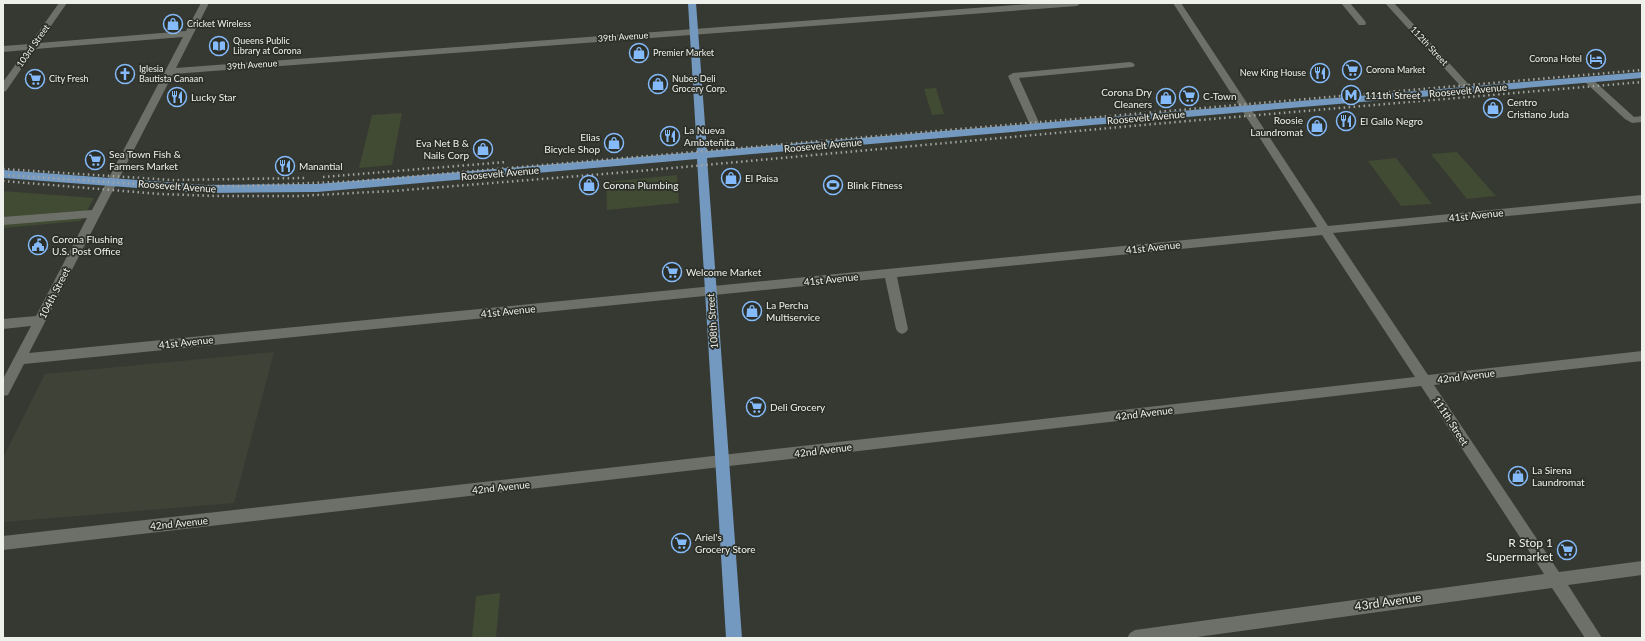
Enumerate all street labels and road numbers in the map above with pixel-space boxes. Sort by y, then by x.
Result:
street label: 103rd Street [14,22,52,69]
street label: 112th Street [1408,24,1451,68]
street label: 39th Avenue [597,29,649,44]
street label: 39th Avenue [226,57,278,72]
street label: Roosevelt Avenue [1428,81,1508,99]
street label: Roosevelt Avenue [1106,108,1186,126]
street label: Roosevelt Avenue [783,136,863,154]
street label: Roosevelt Avenue [460,164,540,182]
street label: Roosevelt Avenue [137,177,217,195]
street label: 41st Avenue [1448,206,1504,224]
street label: 41st Avenue [1125,238,1181,256]
street label: 104th Street [36,265,72,320]
street label: 41st Avenue [803,270,859,288]
street label: 108th Street [704,293,720,349]
street label: 41st Avenue [480,302,536,320]
street label: 41st Avenue [158,333,214,351]
street label: 42nd Avenue [1436,367,1496,385]
street label: 111th Street [1431,394,1471,448]
street label: 42nd Avenue [1114,404,1174,422]
street label: 42nd Avenue [793,441,853,459]
street label: 42nd Avenue [471,478,531,496]
street label: 42nd Avenue [149,514,209,532]
street label: 43rd Avenue [1354,589,1422,614]

